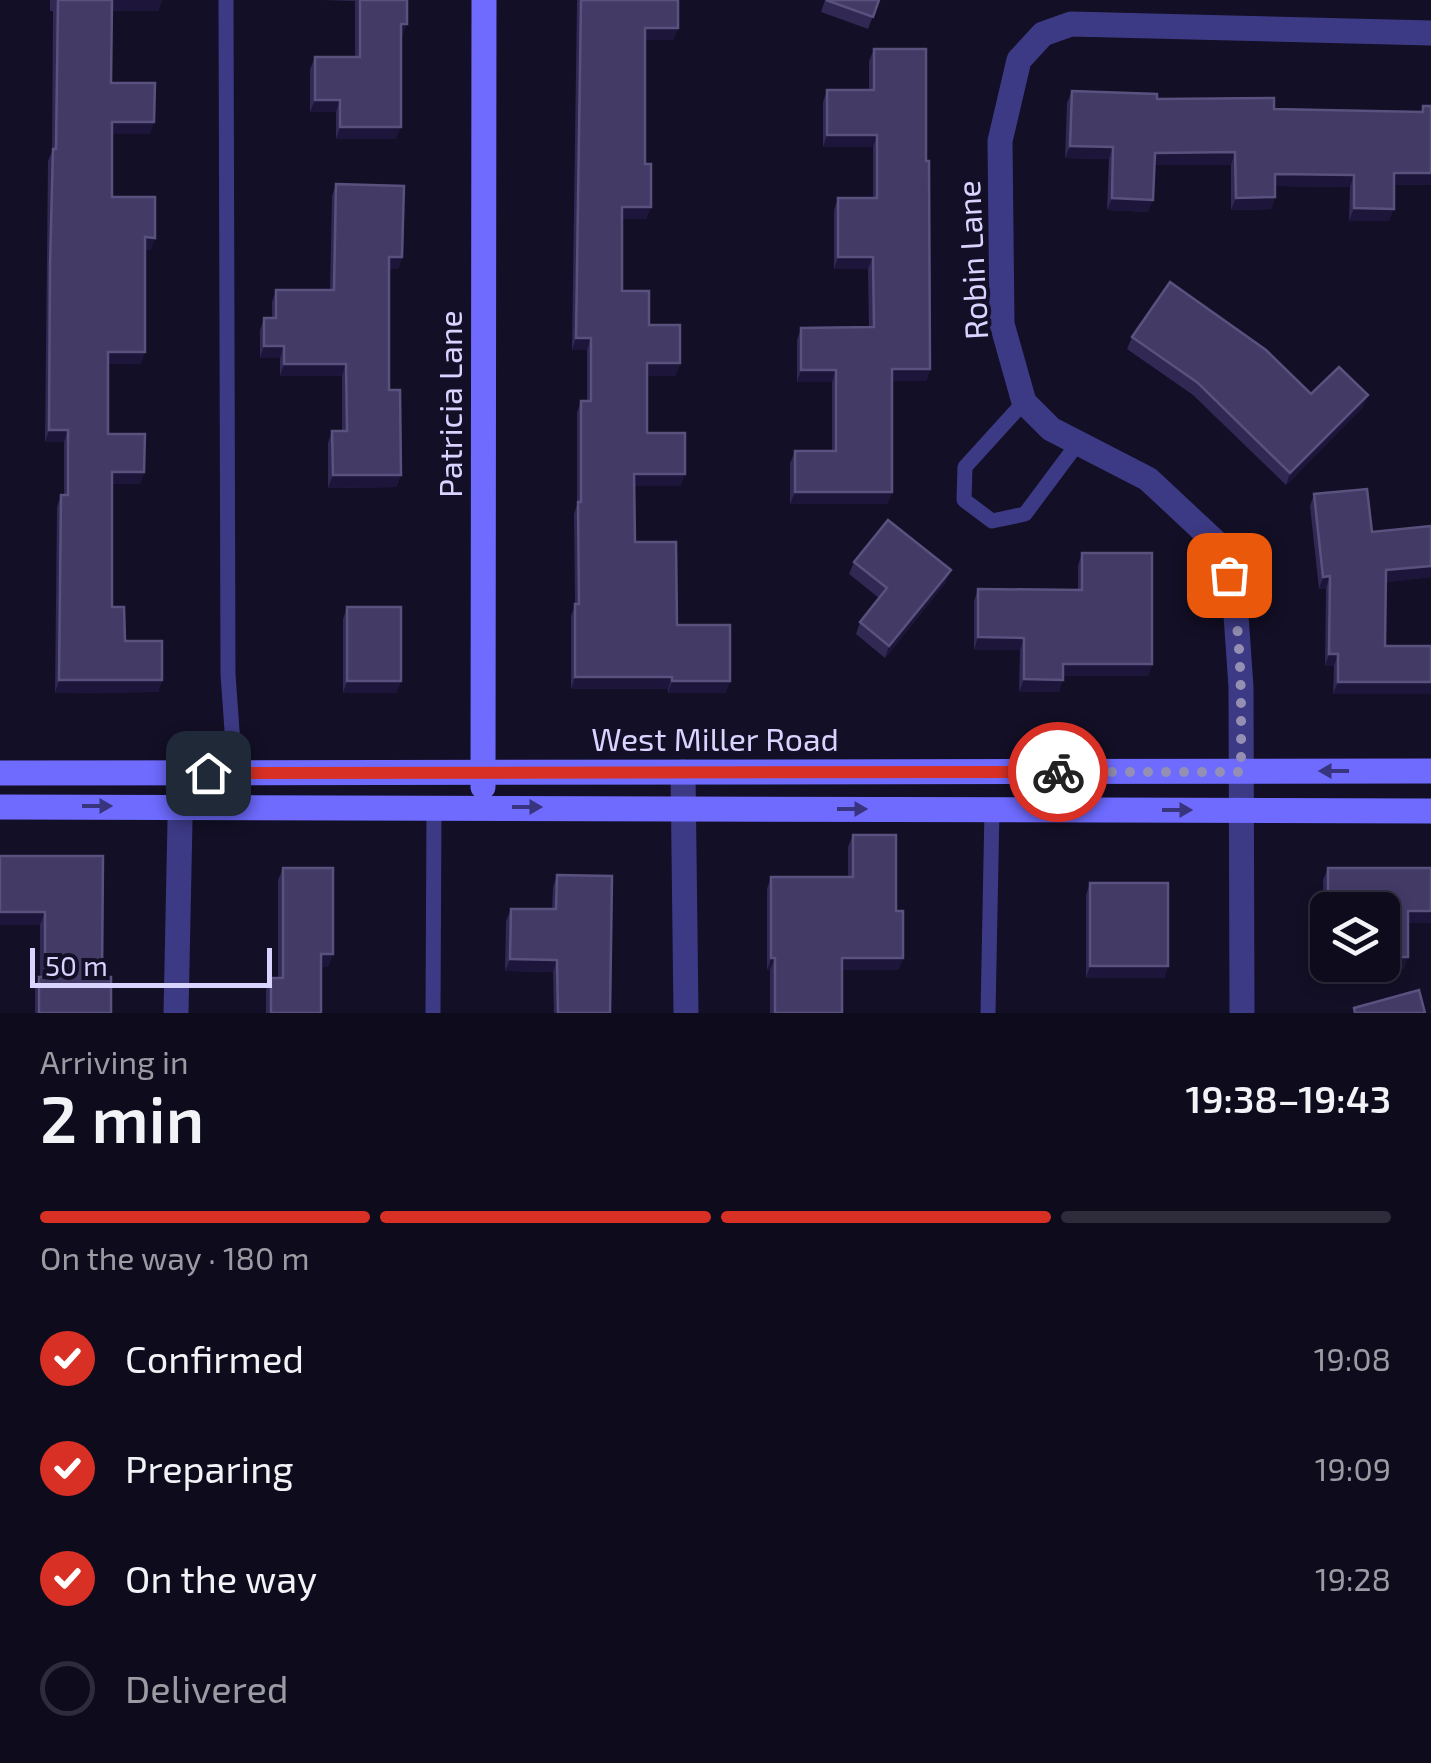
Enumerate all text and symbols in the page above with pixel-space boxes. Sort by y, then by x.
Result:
street label: Robin Lane [948,179,994,341]
street label: Patricia Lane [430,310,468,498]
pin [1187,533,1272,618]
icon: bag [1202,548,1257,603]
street label: West Miller Road [591,719,839,757]
courier [1008,722,1108,822]
pin [166,731,251,816]
icon: bike [1031,745,1086,800]
icon: home [181,746,236,801]
one-way arrow [1317,764,1349,780]
one-way arrow [82,798,114,814]
one-way arrow [512,799,544,815]
one-way arrow [837,801,869,817]
one-way arrow [1162,802,1194,818]
map controls [1310,892,1400,982]
button: layers [1310,892,1400,982]
scale bar [30,943,272,988]
text: 50 m [45,948,108,982]
text: Arriving in [40,1042,189,1080]
text: 19:38–19:43 [1186,1075,1391,1121]
text: 2 min [40,1078,204,1156]
text: On the way · 180 m [40,1238,310,1276]
icon: check [40,1331,95,1386]
text: Confirmed [125,1335,304,1381]
text: 19:08 [1314,1339,1391,1377]
icon: check [40,1441,95,1496]
text: Preparing [125,1445,293,1491]
text: 19:09 [1315,1449,1391,1487]
icon: check [40,1551,95,1606]
text: On the way [125,1555,317,1601]
text: 19:28 [1315,1559,1391,1597]
text: Delivered [125,1665,289,1711]

